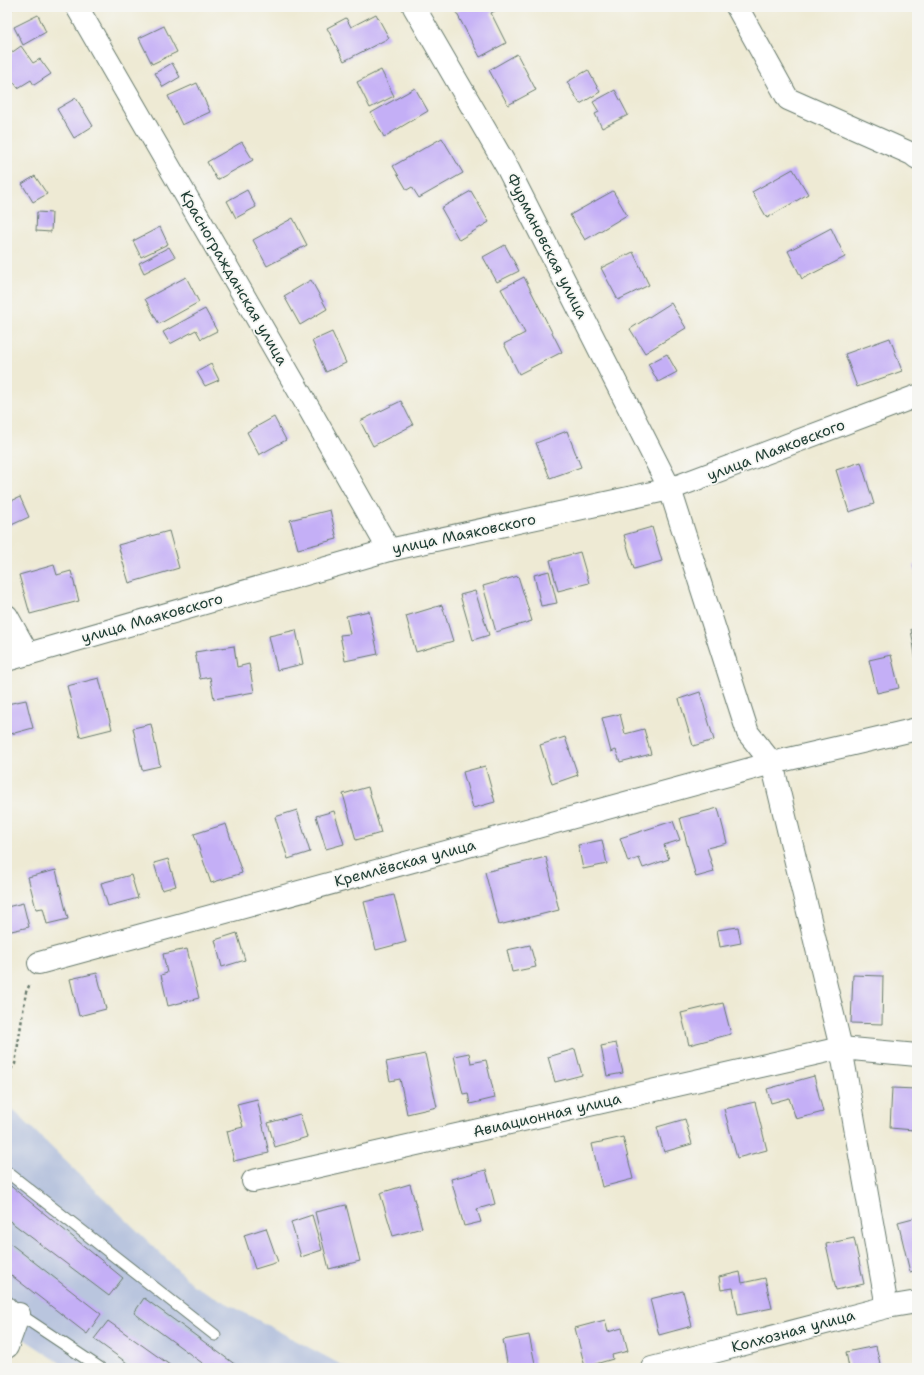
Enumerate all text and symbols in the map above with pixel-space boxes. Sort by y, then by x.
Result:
street label: Фурмановская улица [502,170,593,323]
street label: Красногражданская улица [176,187,293,370]
street label: улица Маяковского [704,414,848,486]
street label: улица Маяковского [390,509,538,559]
street label: улица Маяковского [79,588,225,648]
street label: Кремлёвская улица [332,834,478,891]
street label: Авиационная улица [471,1088,624,1142]
street label: Колхозная улица [729,1305,858,1357]

